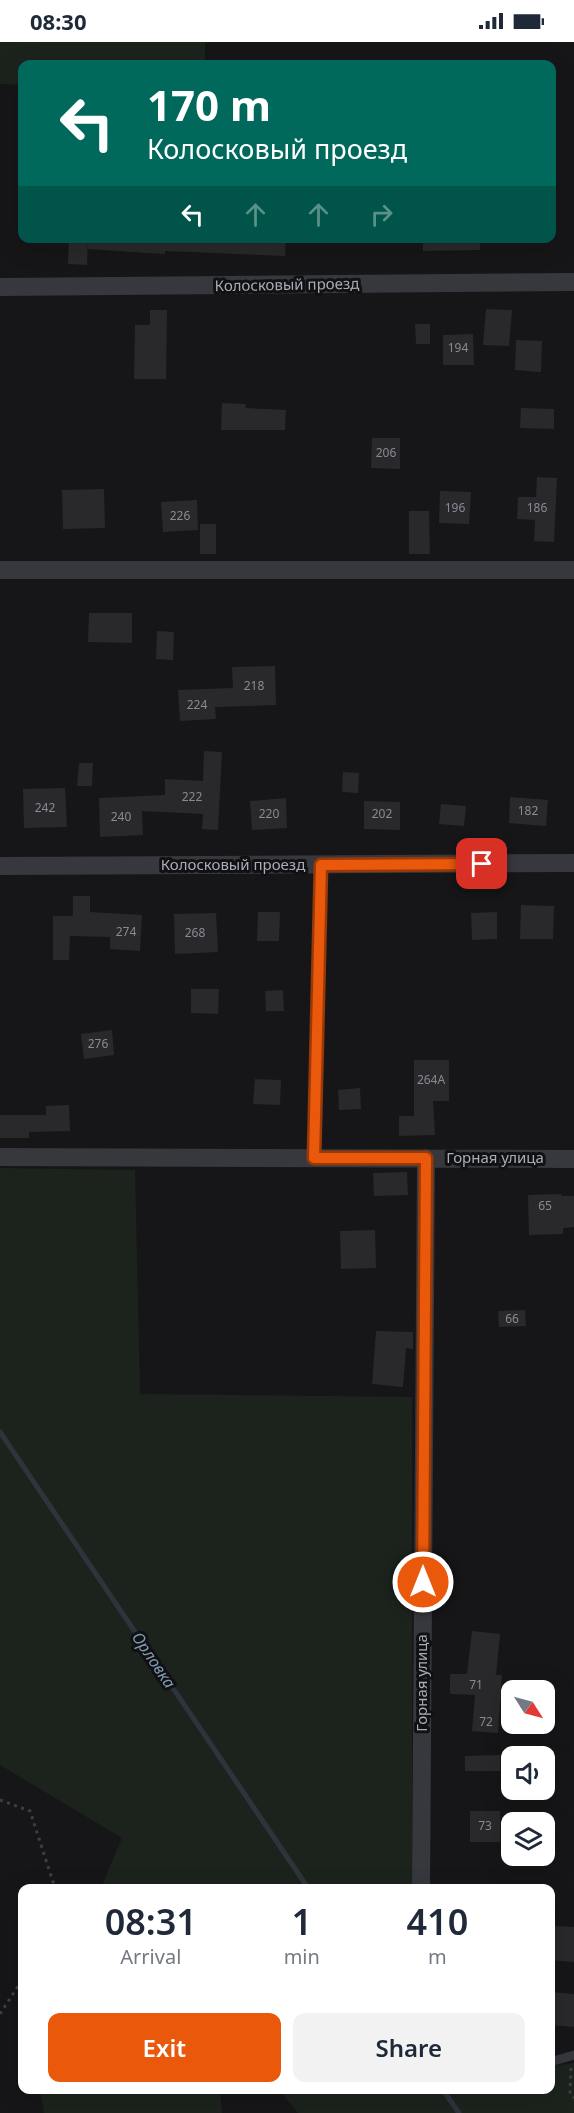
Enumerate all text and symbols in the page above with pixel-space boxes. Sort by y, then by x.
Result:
text: 08:30 [30,6,87,36]
text: 170 m [147,76,271,133]
icon: left [48,84,126,162]
text: Колосковый проезд [147,130,407,167]
icon: left [176,198,209,231]
icon: ahead [239,198,272,231]
icon: ahead [302,198,335,231]
icon: right [365,198,398,231]
street label: Колосковый проезд [215,273,359,295]
house number: 194 [448,339,468,356]
house number: 206 [376,444,396,461]
house number: 196 [445,499,465,516]
house number: 186 [527,499,547,516]
house number: 226 [170,507,190,524]
house number: 218 [244,677,264,694]
house number: 224 [187,696,207,713]
house number: 222 [182,788,202,805]
house number: 242 [35,799,55,816]
house number: 182 [518,802,538,819]
house number: 220 [259,805,279,822]
house number: 202 [372,805,392,822]
house number: 240 [111,808,131,825]
pin [456,838,507,889]
icon: arrive [465,847,498,880]
street label: Колосковый проезд [161,854,305,874]
house number: 274 [116,923,136,940]
house number: 268 [185,924,205,941]
house number: 276 [88,1035,108,1052]
house number: 264А [417,1071,445,1088]
street label: Горная улица [446,1147,544,1167]
house number: 65 [538,1197,552,1214]
house number: 66 [505,1310,519,1327]
position arrow [391,1550,455,1614]
water label: Орловка [127,1628,181,1692]
street label: Горная улица [411,1634,431,1732]
house number: 71 [469,1676,483,1693]
north arrow [501,1680,555,1734]
map controls [501,1680,555,1866]
house number: 72 [479,1713,493,1730]
button: sound [501,1746,555,1800]
button: layers [501,1812,555,1866]
house number: 73 [478,1817,492,1834]
text: 08:31 [105,1897,197,1946]
text: 1 [291,1897,312,1946]
text: 410 [407,1897,468,1946]
text: Arrival [120,1943,181,1970]
text: min [284,1943,320,1970]
text: m [428,1943,447,1970]
button: Exit [48,2013,281,2082]
button: Share [293,2013,525,2082]

